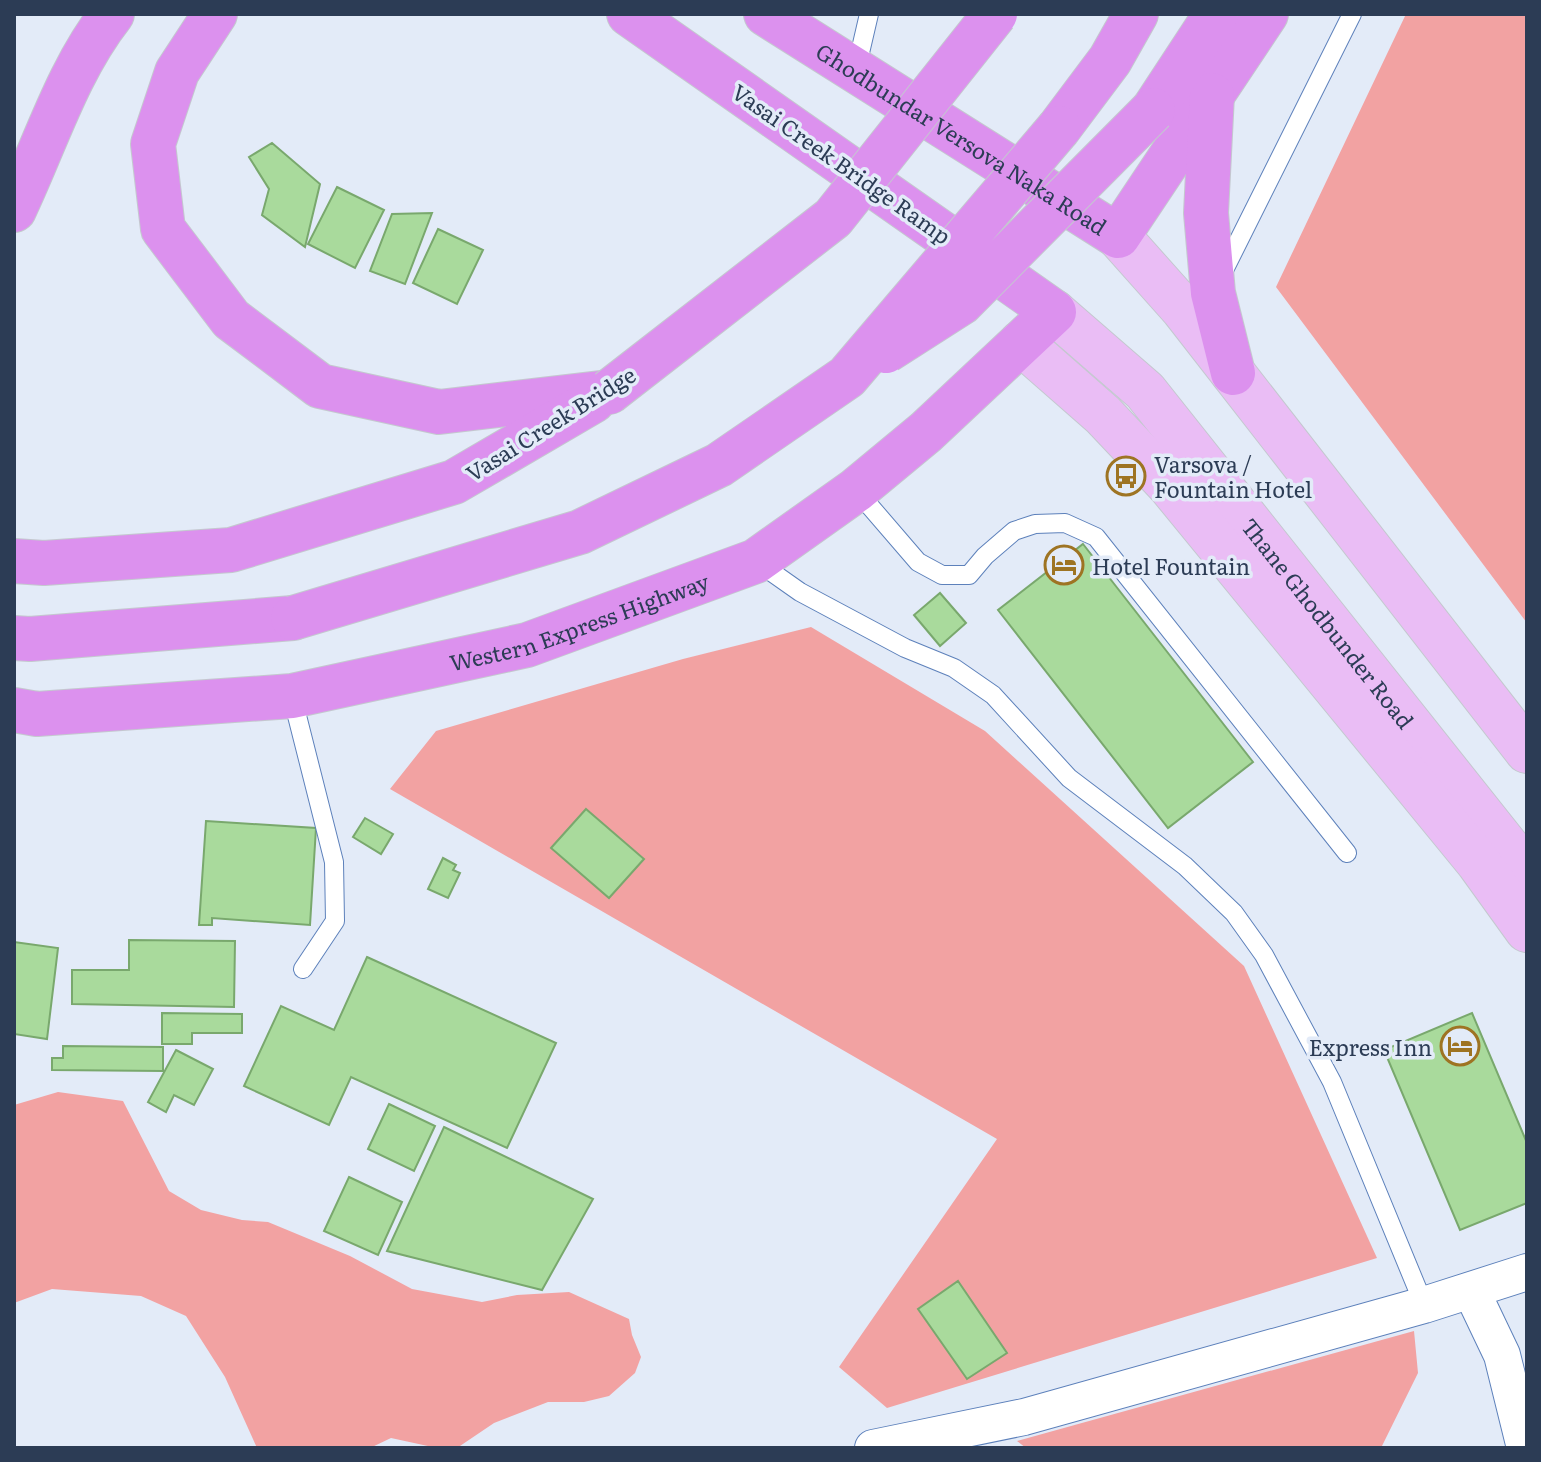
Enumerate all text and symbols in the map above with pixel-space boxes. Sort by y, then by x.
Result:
street label: Ghodbundar Versova Naka Road [810,34,1114,242]
street label: Vasai Creek Bridge Ramp [726,75,958,251]
street label: Vasai Creek Bridge [459,357,641,489]
place label: Varsova / Fountain Hotel [1154,447,1312,505]
bus stop icon: Varsova / Fountain Hotel [1105,455,1147,497]
street label: Thane Ghodbunder Road [1235,510,1423,735]
hotel icon: Hotel Fountain [1043,544,1085,586]
place label: Hotel Fountain [1092,549,1250,582]
street label: Western Express Highway [446,563,713,678]
hotel icon: Express Inn [1439,1025,1481,1067]
place label: Express Inn [1309,1030,1432,1063]

